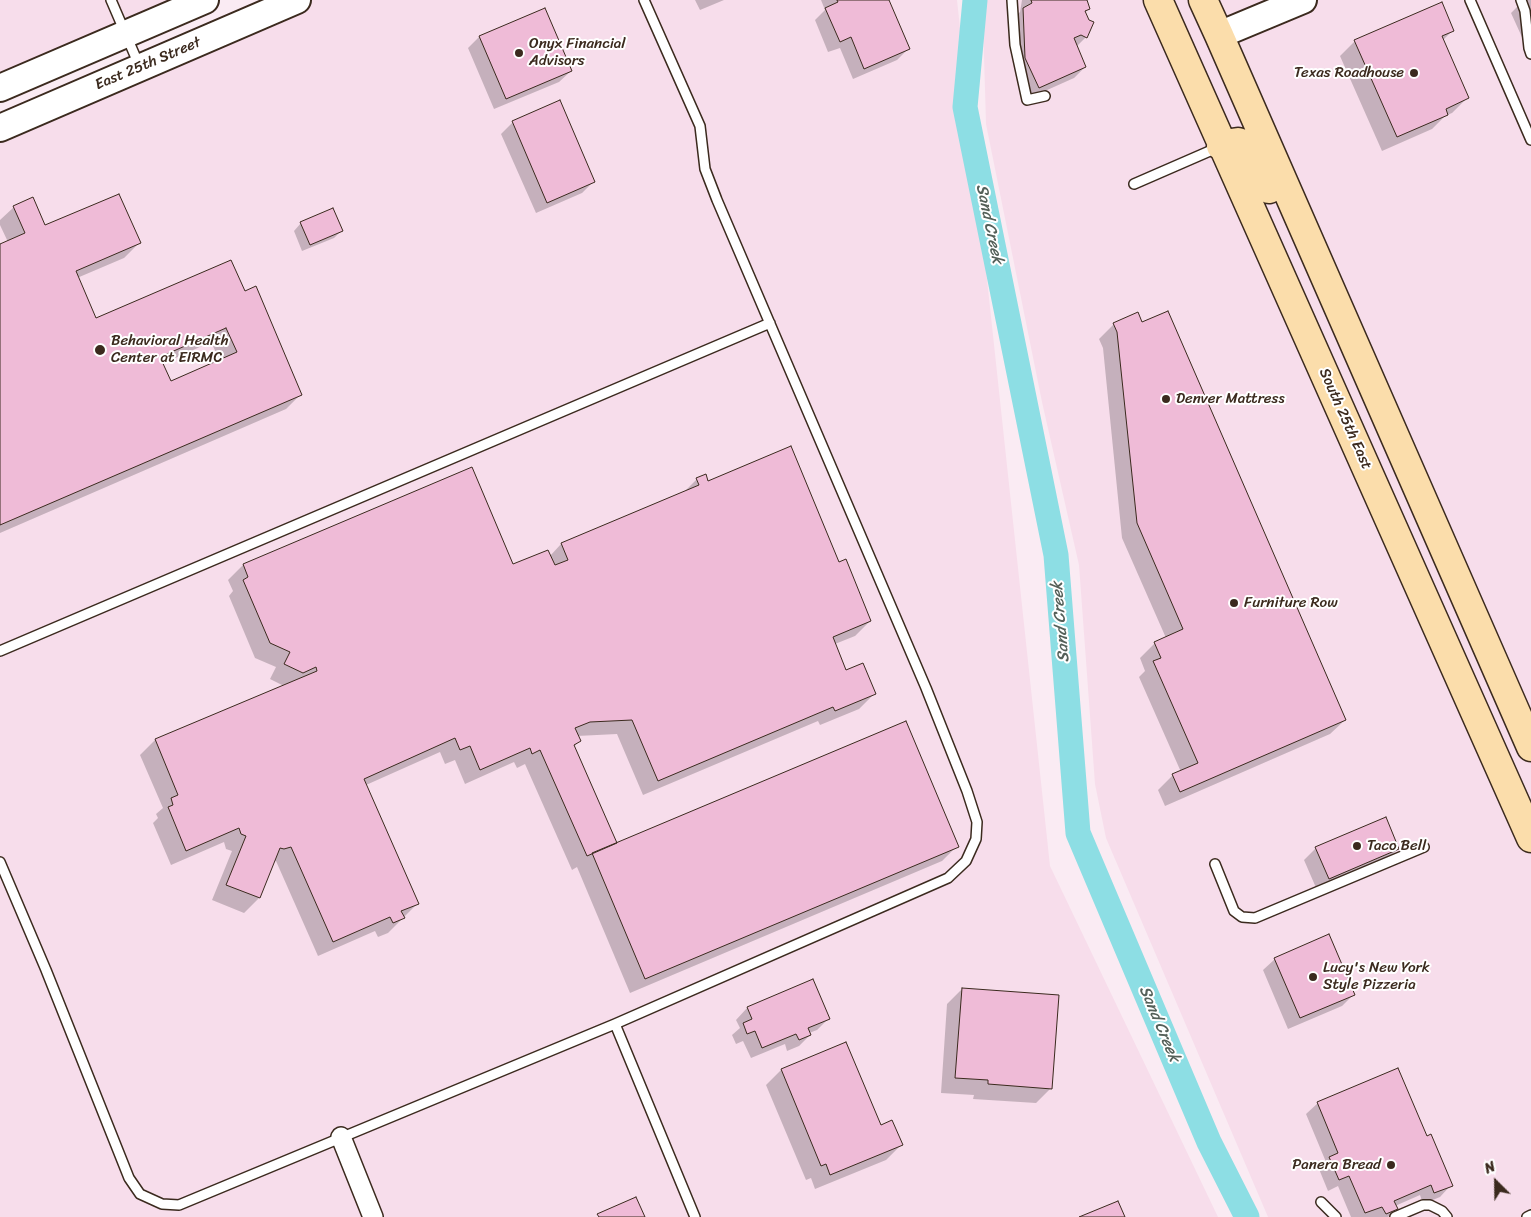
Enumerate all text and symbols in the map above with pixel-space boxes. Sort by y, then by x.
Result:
street label: East 25th Street [93,34,203,94]
place label: Onyx Financial Advisors [529,35,626,70]
marker: Onyx Financial Advisors [513,47,525,59]
place label: Texas Roadhouse [1294,64,1404,82]
marker: Texas Roadhouse [1408,67,1420,79]
water label: Sand Creek [971,182,1007,266]
place label: Behavioral Health Center at EIRMC [111,332,229,367]
marker: Behavioral Health Center at EIRMC [93,343,107,357]
street label: South 25th East [1315,366,1375,472]
place label: Denver Mattress [1176,390,1285,408]
marker: Denver Mattress [1160,393,1172,405]
water label: Sand Creek [1048,581,1074,663]
place label: Furniture Row [1244,594,1338,612]
marker: Furniture Row [1228,597,1240,609]
place label: Taco Bell [1367,837,1426,855]
marker: Taco Bell [1351,840,1363,852]
place label: Lucy's New York Style Pizzeria [1323,959,1430,994]
marker: Lucy's New York Style Pizzeria [1307,971,1319,983]
water label: Sand Creek [1134,983,1184,1065]
text: N [1481,1154,1499,1181]
place label: Panera Bread [1292,1156,1381,1174]
north arrow [1471,1157,1521,1207]
marker: Panera Bread [1385,1159,1397,1171]

